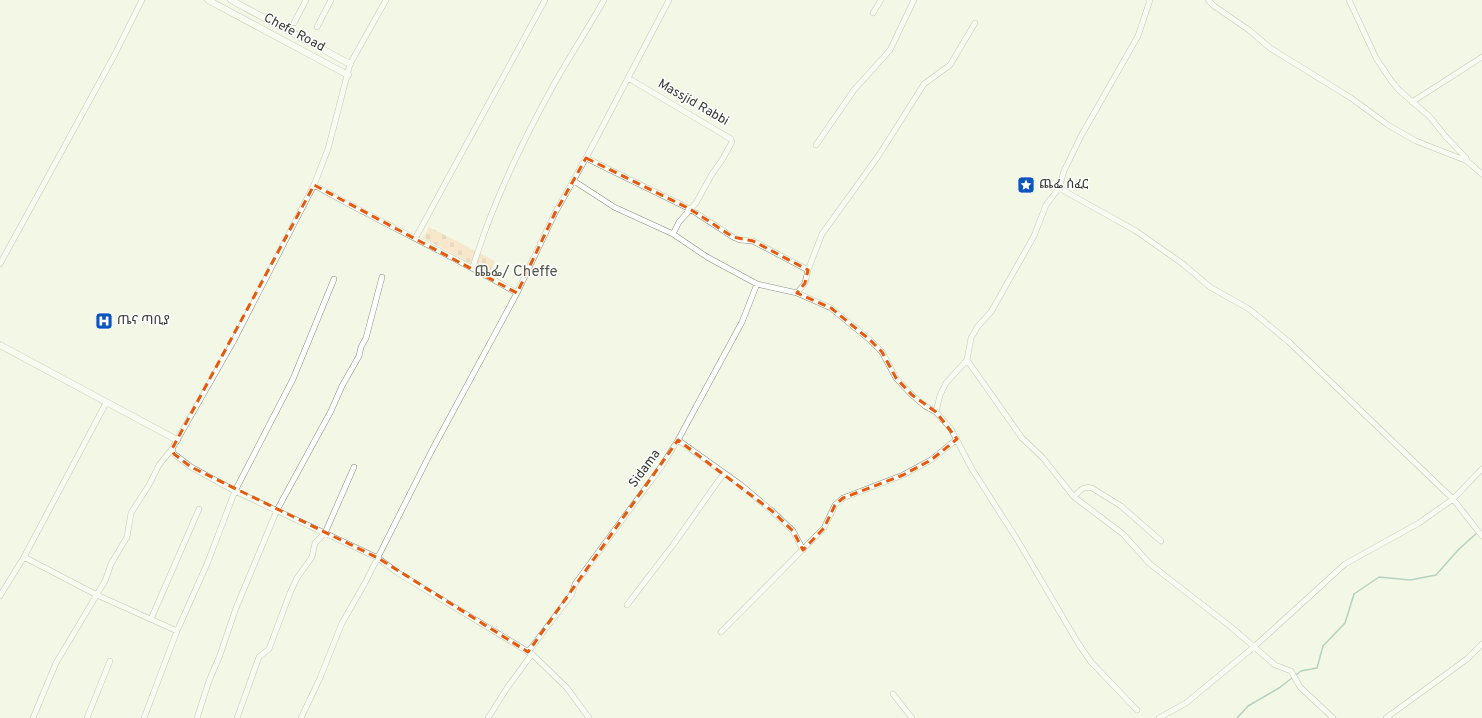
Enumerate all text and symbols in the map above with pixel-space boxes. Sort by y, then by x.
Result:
street label: Chefe Road [261,10,327,56]
street label: Massjid Rabbi [655,76,731,130]
place icon: ጨፌ ሰፈር [1016,175,1036,195]
place label: ጨፌ ሰፈር [1039,177,1089,193]
district label: ጨፌ/ Cheffe [474,263,558,282]
hospital icon: ጤና ጣቢያ [94,311,114,331]
place label: ጤና ጣቢያ [117,313,170,329]
street label: Sidama [626,447,664,491]

